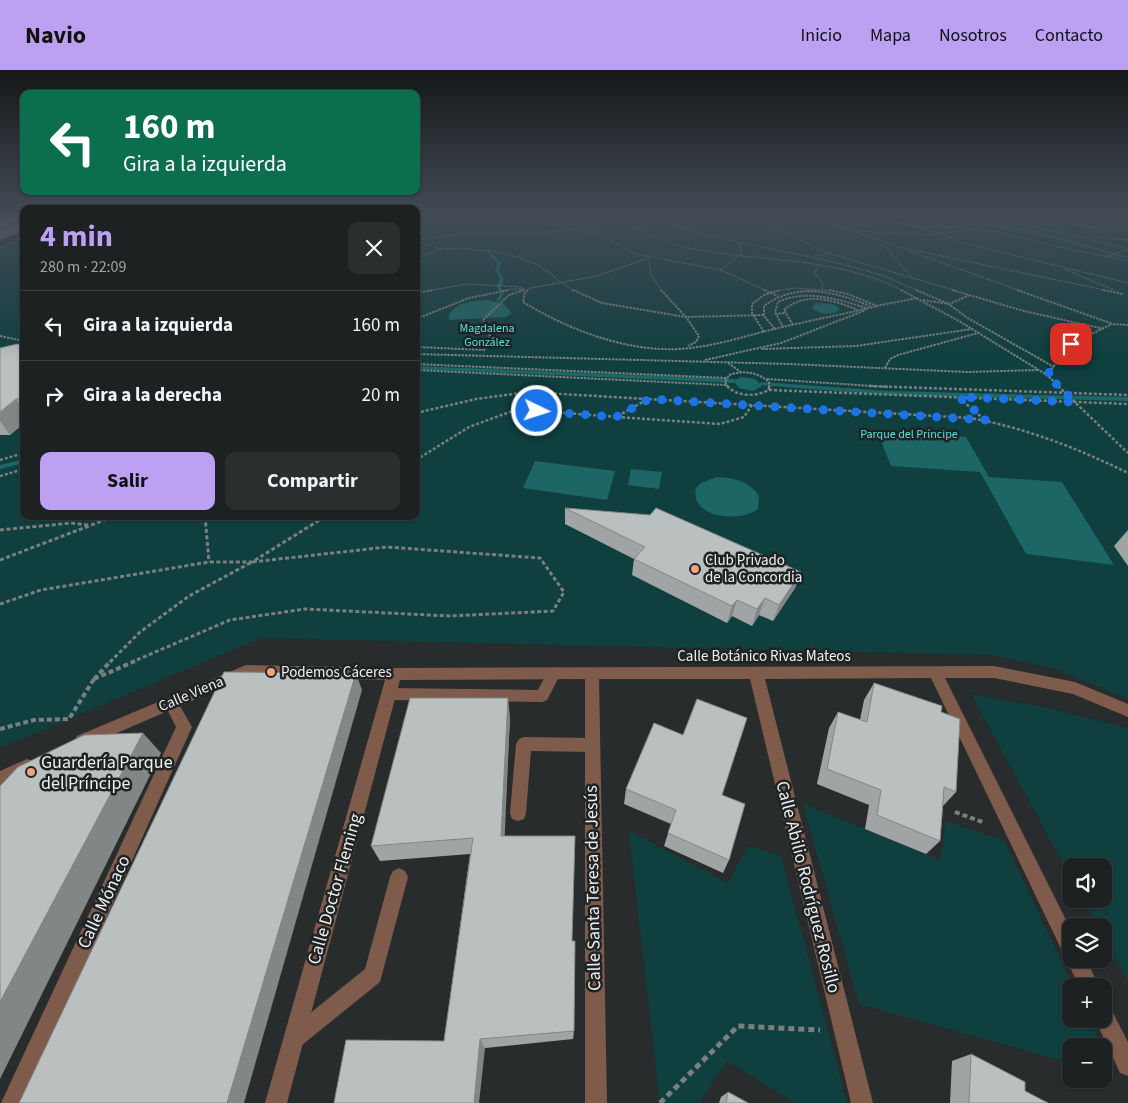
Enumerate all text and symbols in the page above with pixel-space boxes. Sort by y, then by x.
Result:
text: Navio [25,18,86,53]
text: Inicio [801,23,842,48]
text: Mapa [870,23,911,48]
text: Nosotros [939,23,1007,48]
text: Contacto [1035,23,1103,48]
text: 160 m [123,102,215,152]
icon: left [40,110,105,175]
text: Gira a la izquierda [123,148,287,180]
text: 4 min [40,215,113,258]
button: close [348,222,400,274]
text: 280 m · 22:09 [40,256,127,278]
icon: left [40,312,68,340]
text: Gira a la izquierda [83,312,233,339]
text: 160 m [352,312,400,339]
park label: Magdalena González [460,320,515,351]
pin [1050,323,1092,365]
icon: arrive [1057,330,1085,358]
icon: right [40,382,68,410]
text: Gira a la derecha [83,382,222,409]
text: 20 m [362,382,400,409]
position arrow [510,384,562,436]
park label: Parque del Príncipe [860,426,958,443]
button: Salir [40,452,215,510]
button: Compartir [225,452,400,510]
place label: Club Privado de la Concordia [705,550,802,588]
marker: Club Privado de la Concordia [689,563,701,575]
street label: Calle Botánico Rivas Mateos [677,646,851,667]
place label: Podemos Cáceres [281,662,392,683]
marker: Podemos Cáceres [265,666,277,678]
street label: Calle Viena [155,671,227,717]
place label: Guardería Parque del Príncipe [41,750,173,796]
marker: Guardería Parque del Príncipe [25,766,37,778]
street label: Calle Abilio Rodríguez Rosillo [770,778,846,996]
street label: Calle Santa Teresa de Jesús [579,785,607,991]
street label: Calle Doctor Fleming [301,811,369,967]
street label: Calle Mónaco [71,851,137,953]
map controls [1062,858,1112,1088]
button: sound [1062,858,1112,908]
button: layers [1062,918,1112,968]
button: + [1062,978,1112,1028]
button: − [1062,1038,1112,1088]

